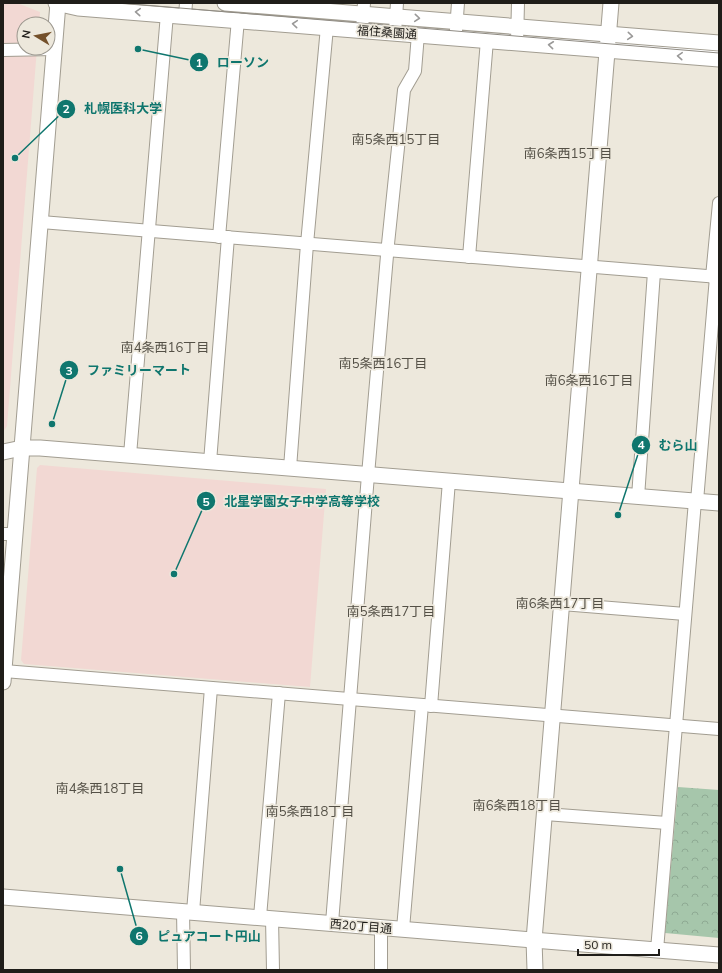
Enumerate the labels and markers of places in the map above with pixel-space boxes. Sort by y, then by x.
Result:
callout: ローソン [189,50,277,75]
callout: 札幌医科大学 [56,96,170,121]
callout: ファミリーマート [59,358,199,383]
callout: むら山 [631,433,706,458]
callout: 北星学園女子中学高等学校 [196,489,388,514]
callout: ピュアコート円山 [129,924,269,949]

